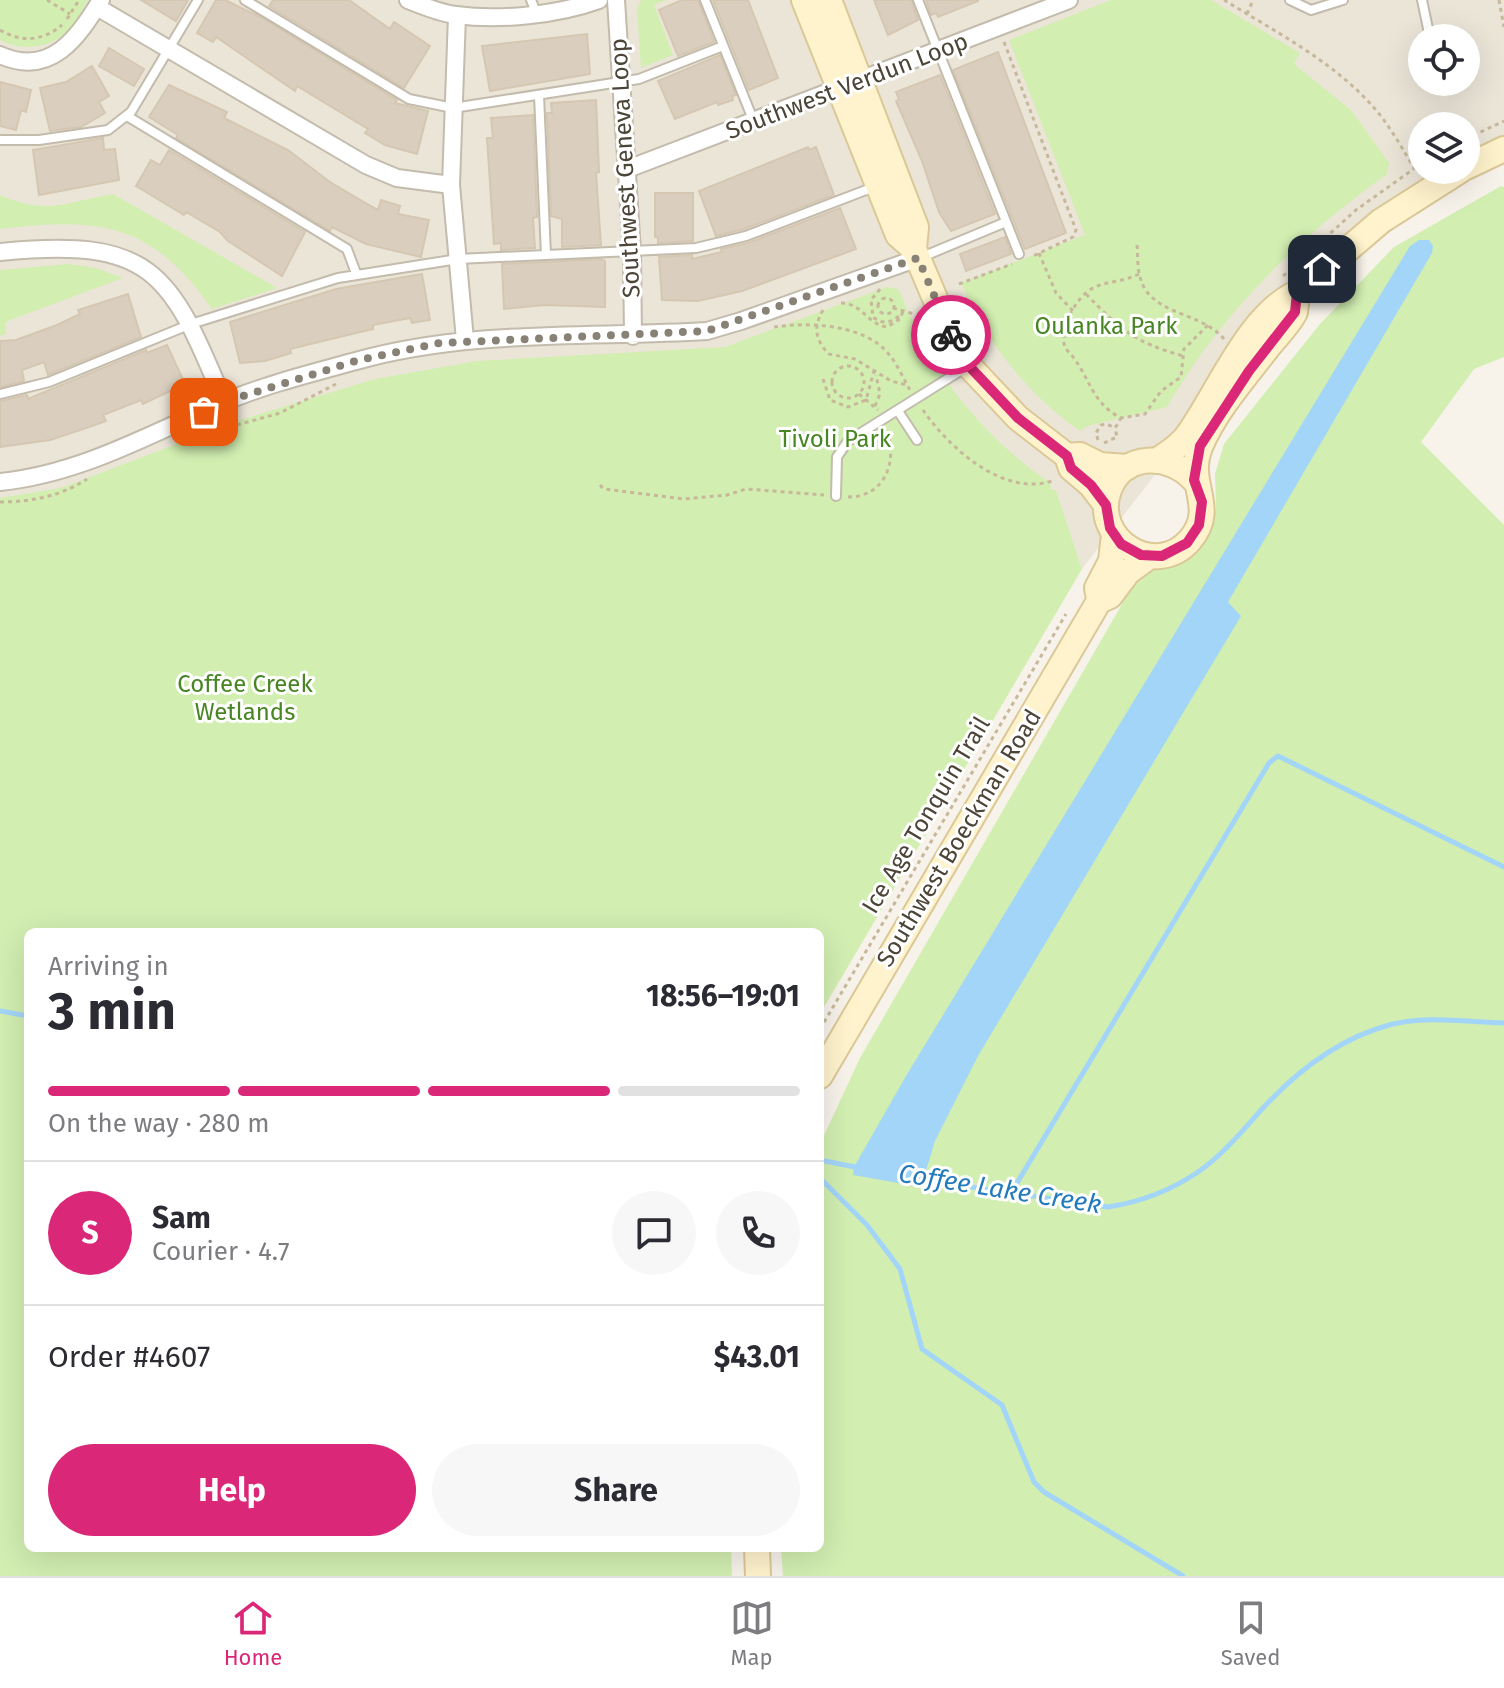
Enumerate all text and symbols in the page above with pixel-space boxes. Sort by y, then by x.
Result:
map controls [1408,24,1480,184]
button: locate [1408,24,1480,96]
street label: Southwest Verdun Loop [722,27,972,145]
street label: Southwest Geneva Loop [604,37,646,299]
button: layers [1408,112,1480,184]
pin [1288,235,1356,303]
icon: home [1300,247,1344,291]
courier [911,295,991,375]
park label: Oulanka Park [1034,312,1178,340]
icon: bike [929,313,973,357]
pin [170,378,238,446]
icon: bag [182,390,226,434]
park label: Tivoli Park [779,425,892,453]
park label: Coffee Creek Wetlands [177,670,313,726]
street label: Southwest Boeckman Road [871,704,1047,972]
street label: Ice Age Tonquin Trail [856,712,996,918]
text: Arriving in [48,951,169,982]
text: 18:56–19:01 [646,978,800,1014]
text: 3 min [48,980,176,1043]
text: On the way · 280 m [48,1108,270,1139]
water label: Coffee Lake Creek [897,1158,1103,1220]
button: chat [612,1191,696,1275]
button: phone [716,1191,800,1275]
text: Sam [152,1200,211,1236]
text: S [81,1215,99,1251]
text: Courier · 4.7 [152,1236,290,1267]
text: Order #4607 [48,1339,210,1375]
text: $43.01 [714,1339,800,1375]
button: Help [48,1444,416,1536]
button: Share [432,1444,800,1536]
tab: Home [224,1596,282,1671]
tab: Map [730,1596,774,1671]
tab: Saved [1221,1596,1280,1671]

